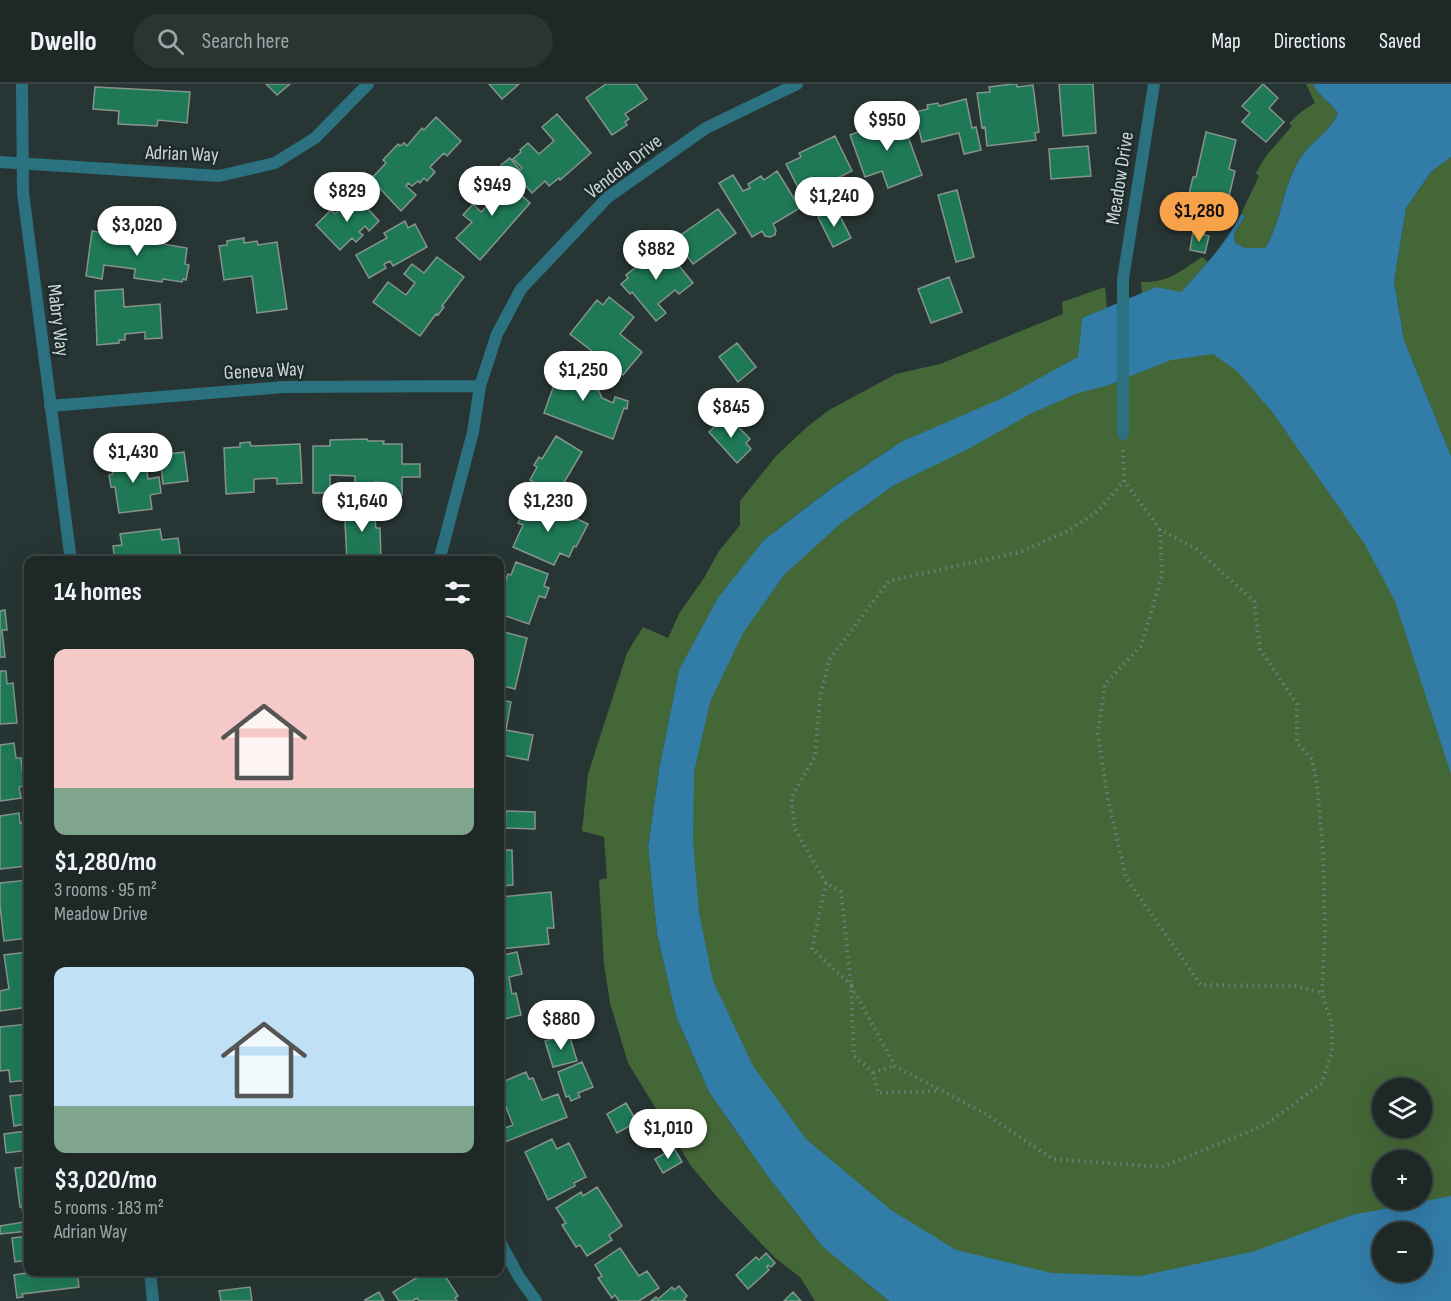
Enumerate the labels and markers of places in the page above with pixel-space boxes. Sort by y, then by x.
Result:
pin: $950 [851,101,923,152]
pin: $949 [456,166,528,217]
pin: $829 [311,172,383,223]
pin: $1,240 [785,177,883,228]
pin: $1,280 [1150,192,1248,243]
pin: $3,020 [88,206,186,257]
pin: $882 [620,230,692,281]
pin: $1,250 [534,351,632,402]
pin: $845 [695,388,767,439]
pin: $1,430 [84,433,182,484]
pin: $1,640 [313,482,411,533]
pin: $1,230 [499,482,597,533]
pin: $880 [525,1000,597,1051]
pin: $1,010 [619,1109,717,1160]

